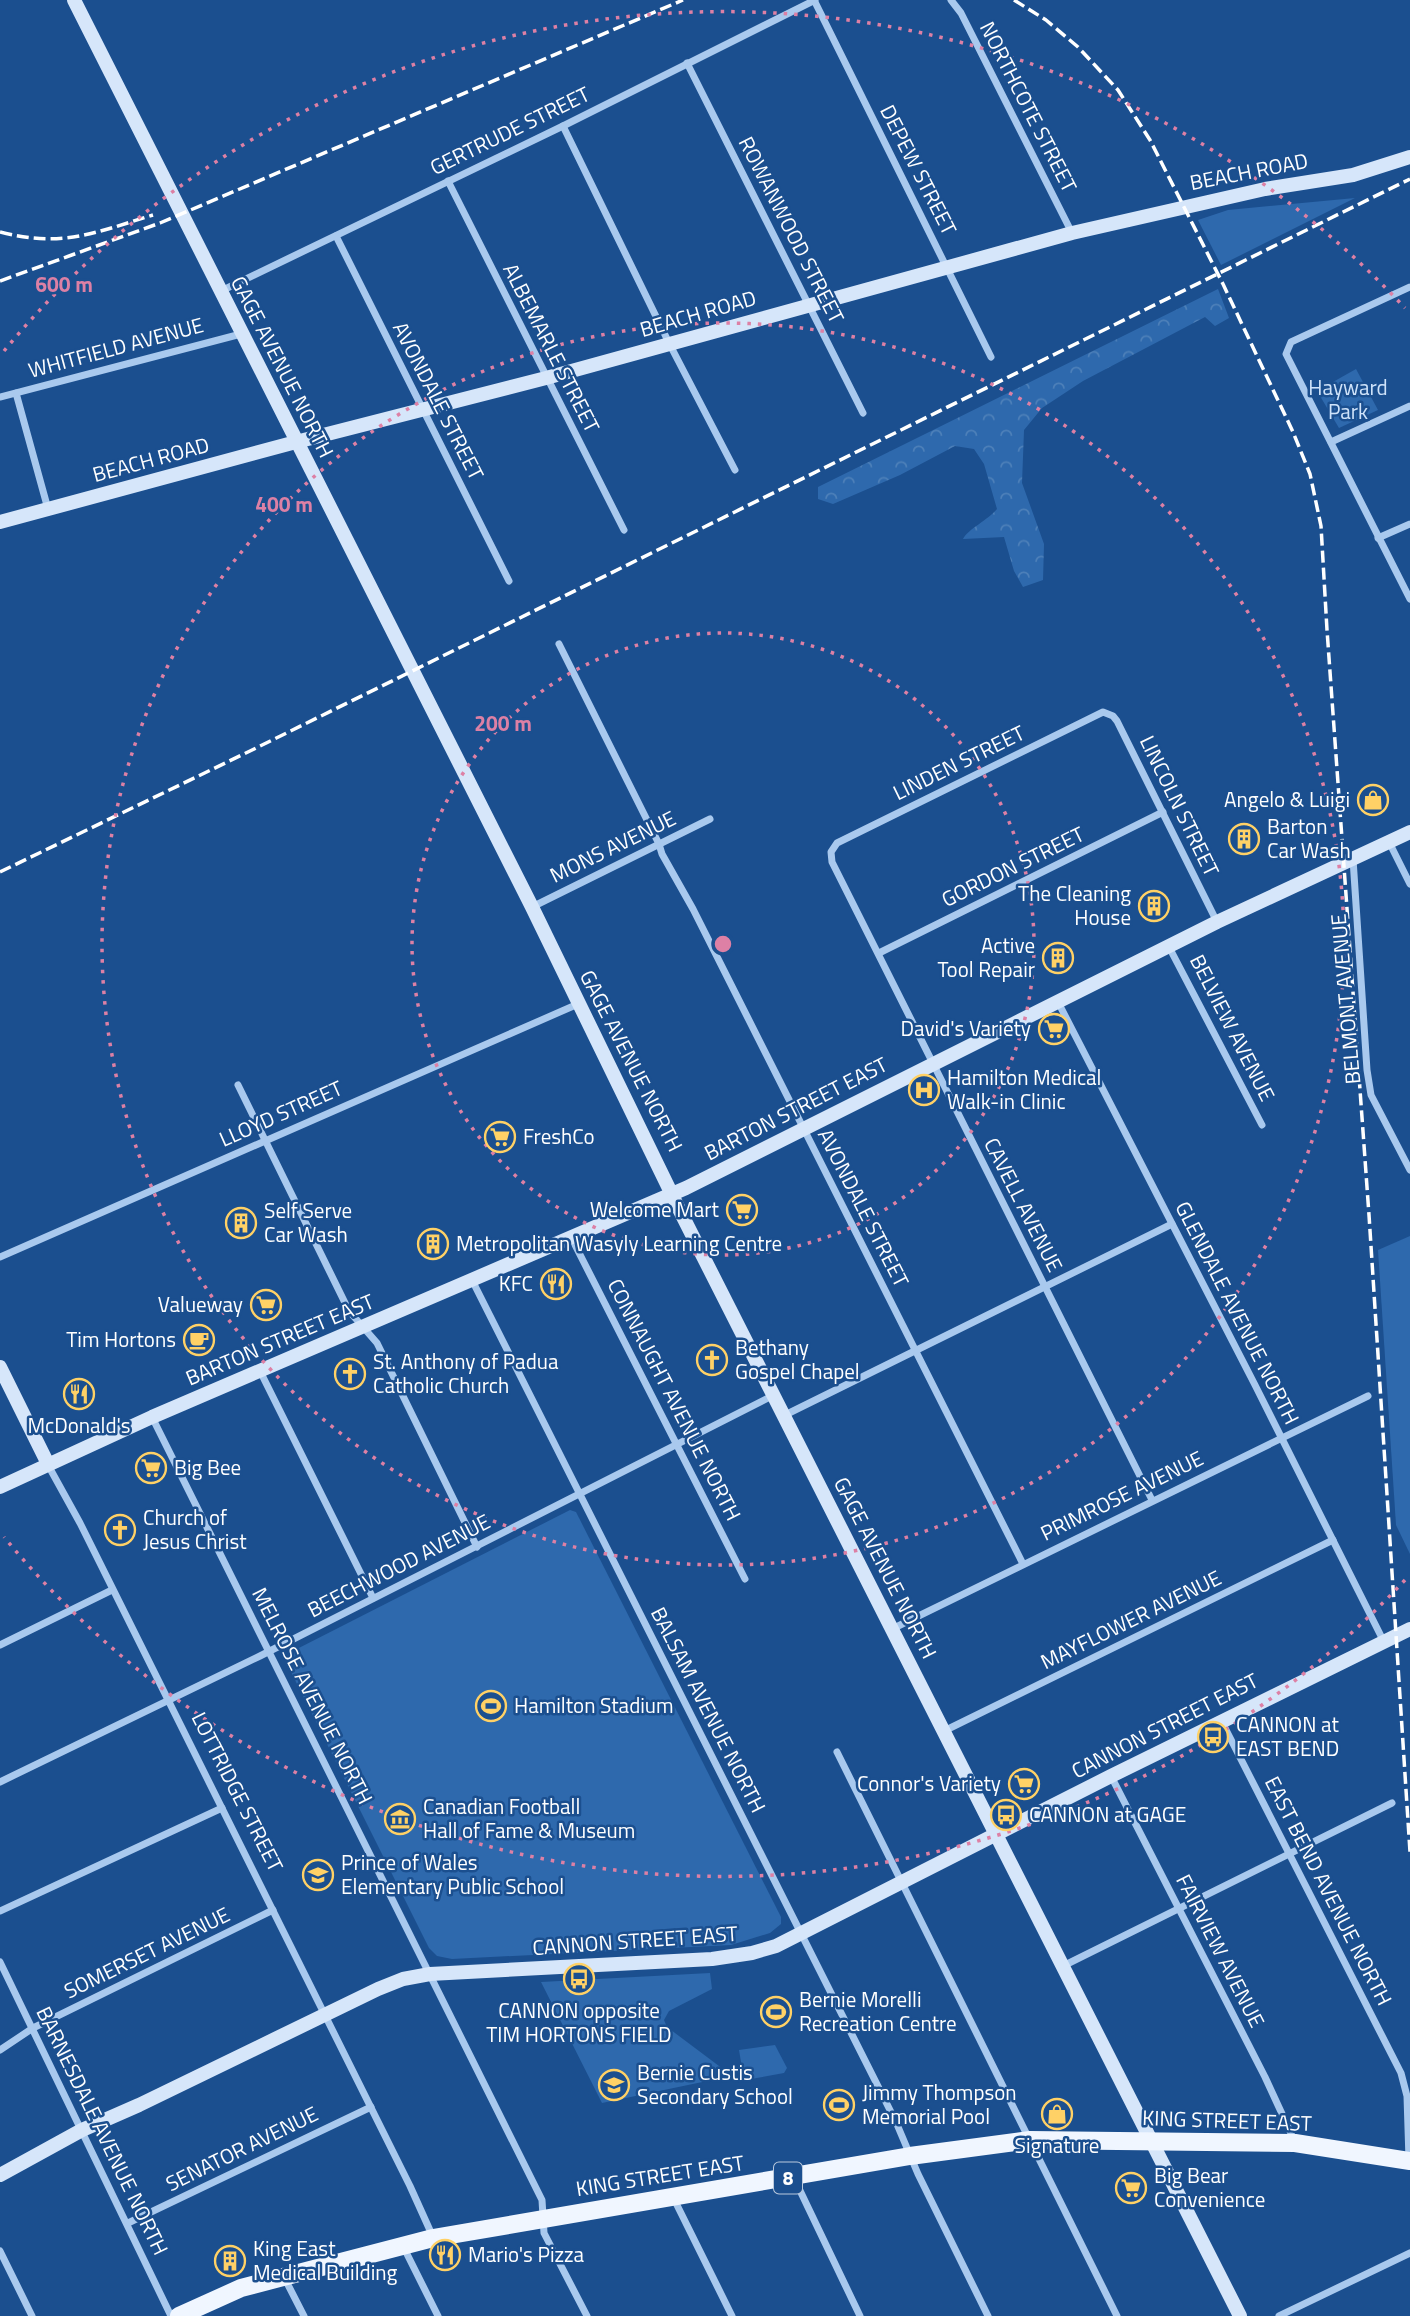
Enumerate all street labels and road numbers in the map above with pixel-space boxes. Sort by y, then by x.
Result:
street label: NORTHCOTE STREET [972,16,1086,197]
street label: GERTRUDE STREET [424,78,595,183]
street label: DEPEW STREET [872,99,965,240]
street label: ROWANWOOD STREET [731,131,853,328]
street label: BEACH ROAD [1187,144,1311,198]
street label: ALBEMARLE STREET [495,257,608,438]
street label: GAGE AVENUE NORTH [223,270,343,463]
street label: BEACH ROAD [636,281,760,345]
street label: WHITFIELD AVENUE [25,308,207,386]
street label: AVONDALE STREET [385,316,493,485]
street label: BEACH ROAD [89,428,213,490]
street label: LINDEN STREET [887,716,1030,808]
street label: LINCOLN STREET [1132,730,1228,881]
street label: MONS AVENUE [544,802,681,890]
street label: GORDON STREET [936,818,1089,915]
street label: BELMONT AVENUE [1322,912,1368,1086]
street label: BELVIEW AVENUE [1182,949,1284,1106]
street label: GAGE AVENUE NORTH [572,964,692,1157]
street label: BARTON STREET EAST [698,1048,893,1168]
street label: LLOYD STREET [214,1072,347,1155]
street label: AVONDALE STREET [810,1123,918,1292]
street label: CAVELL AVENUE [976,1132,1072,1277]
street label: GLENDALE AVENUE NORTH [1168,1195,1308,1430]
street label: CONNAUGHT AVENUE NORTH [600,1273,750,1526]
street label: BARTON STREET EAST [180,1285,379,1393]
street label: PRIMROSE AVENUE [1035,1442,1208,1548]
street label: GAGE AVENUE NORTH [826,1471,946,1664]
street label: BEECHWOOD AVENUE [302,1505,495,1625]
street label: MAYFLOWER AVENUE [1035,1561,1226,1677]
street label: MELROSE AVENUE NORTH [244,1582,382,1809]
street label: BALSAM AVENUE NORTH [643,1601,775,1818]
street label: CANNON STREET EAST [1066,1664,1263,1786]
street label: LOTTRIDGE STREET [184,1706,292,1877]
street label: EAST BEND AVENUE NORTH [1257,1770,1401,2011]
street label: FAIRVIEW AVENUE [1168,1868,1273,2033]
street label: SOMERSET AVENUE [58,1898,235,2006]
street label: CANNON STREET EAST [531,1917,739,1963]
street label: BARNESDALE AVENUE NORTH [29,2001,177,2260]
street label: SENATOR AVENUE [160,2097,323,2199]
street label: KING STREET EAST [1142,2101,1312,2139]
street label: KING STREET EAST [574,2146,746,2204]
road number: 8 [774,2162,802,2194]

